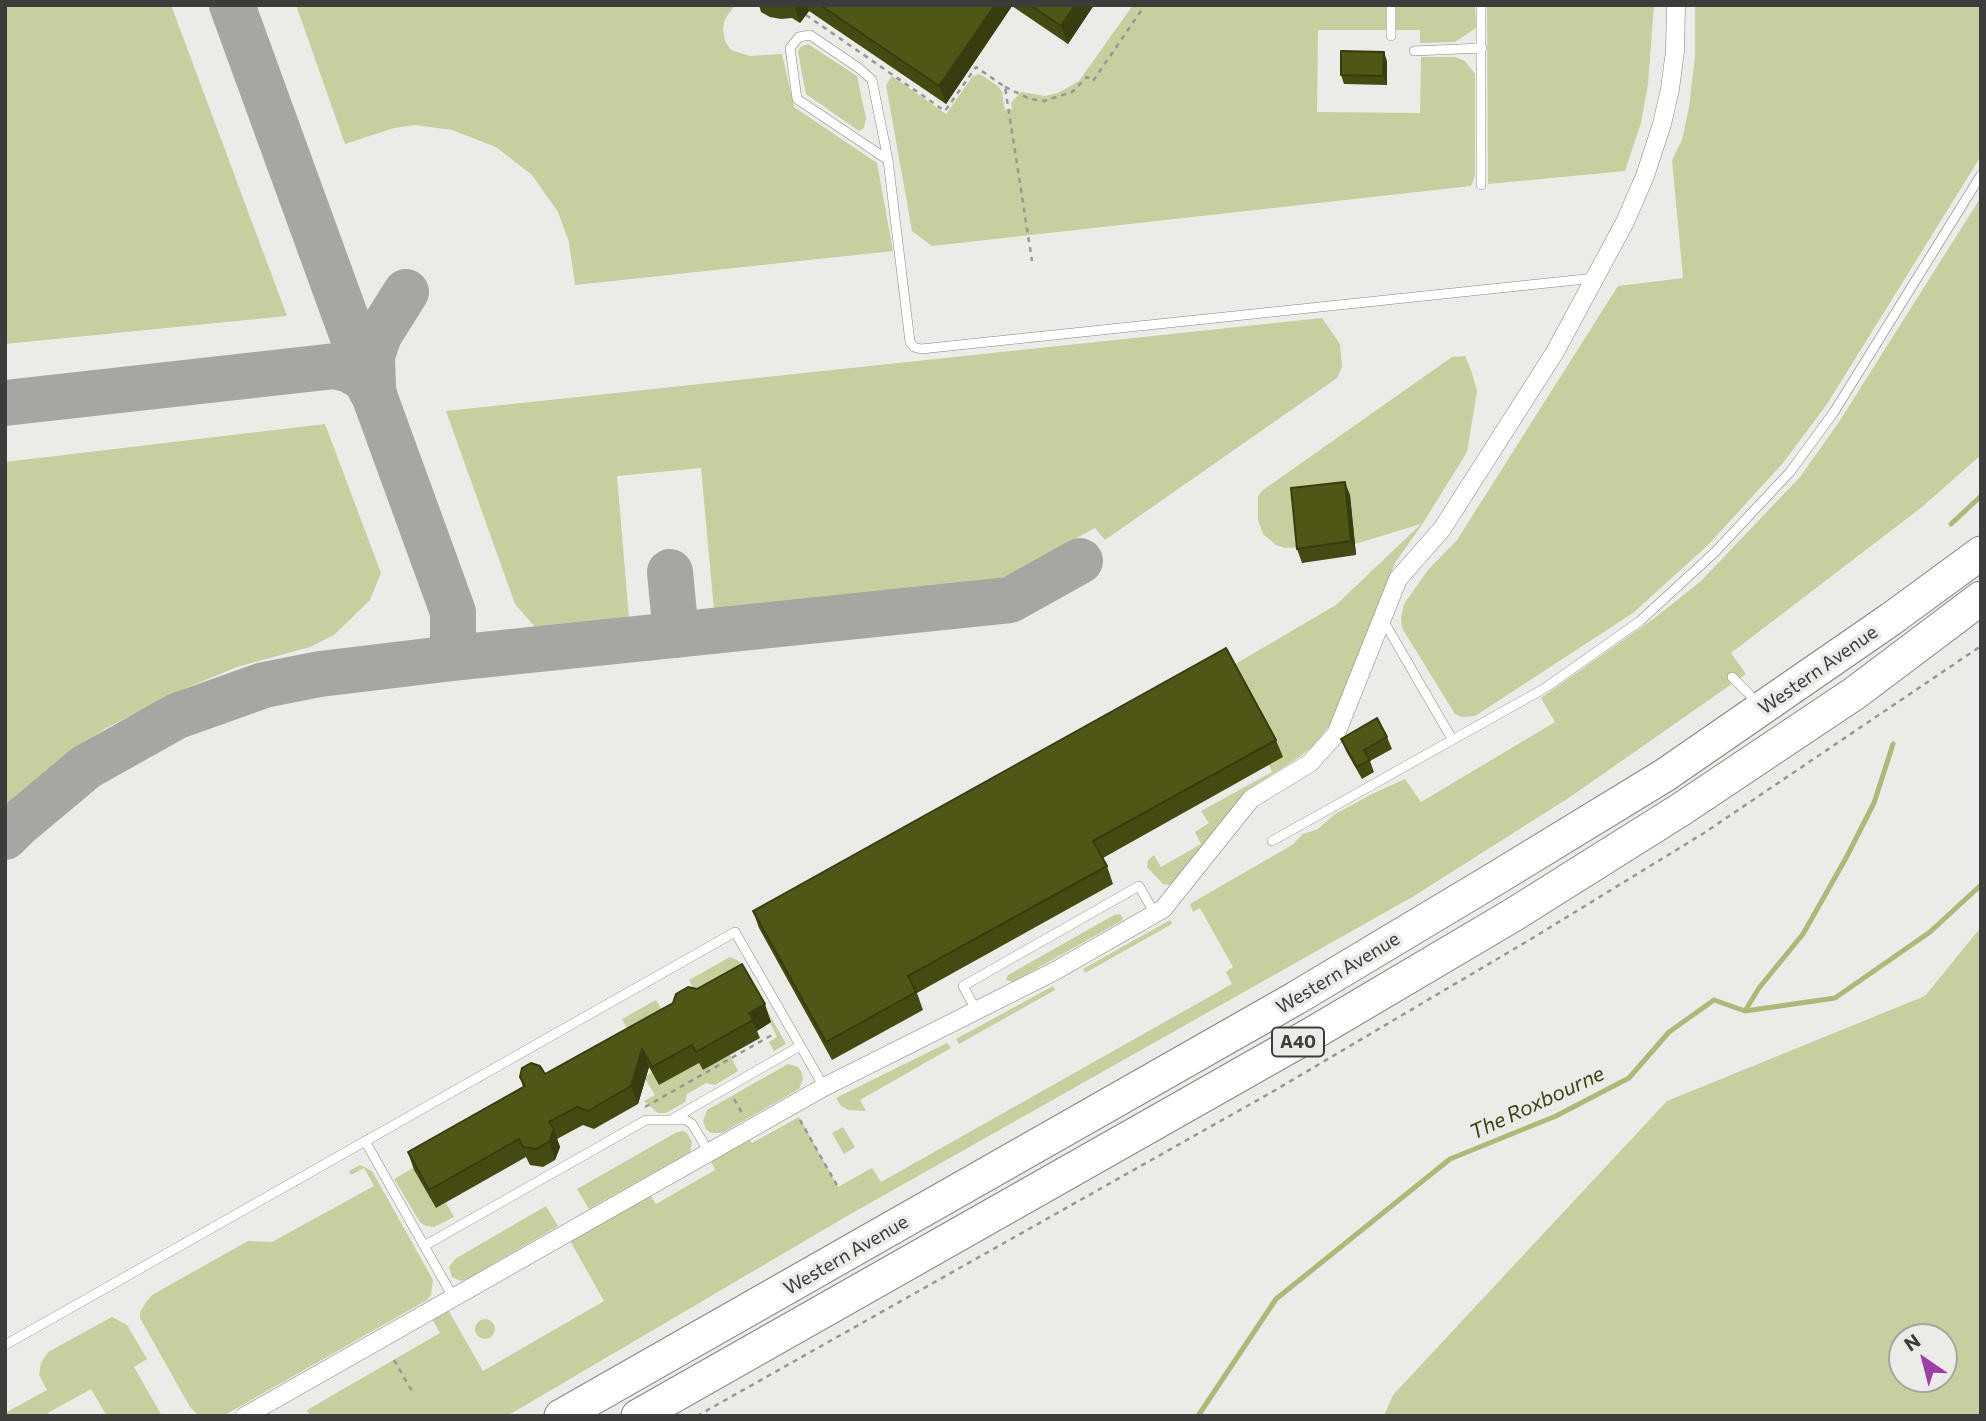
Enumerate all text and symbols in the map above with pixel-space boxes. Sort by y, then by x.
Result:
street label: Western Avenue [1754,621,1882,719]
street label: Western Avenue [1272,927,1404,1019]
road number: A40 [1272,1028,1324,1056]
water label: The Roxbourne [1466,1061,1608,1145]
street label: Western Avenue [780,1210,912,1300]
north arrow [1888,1323,1958,1393]
text: N [1899,1329,1924,1356]

